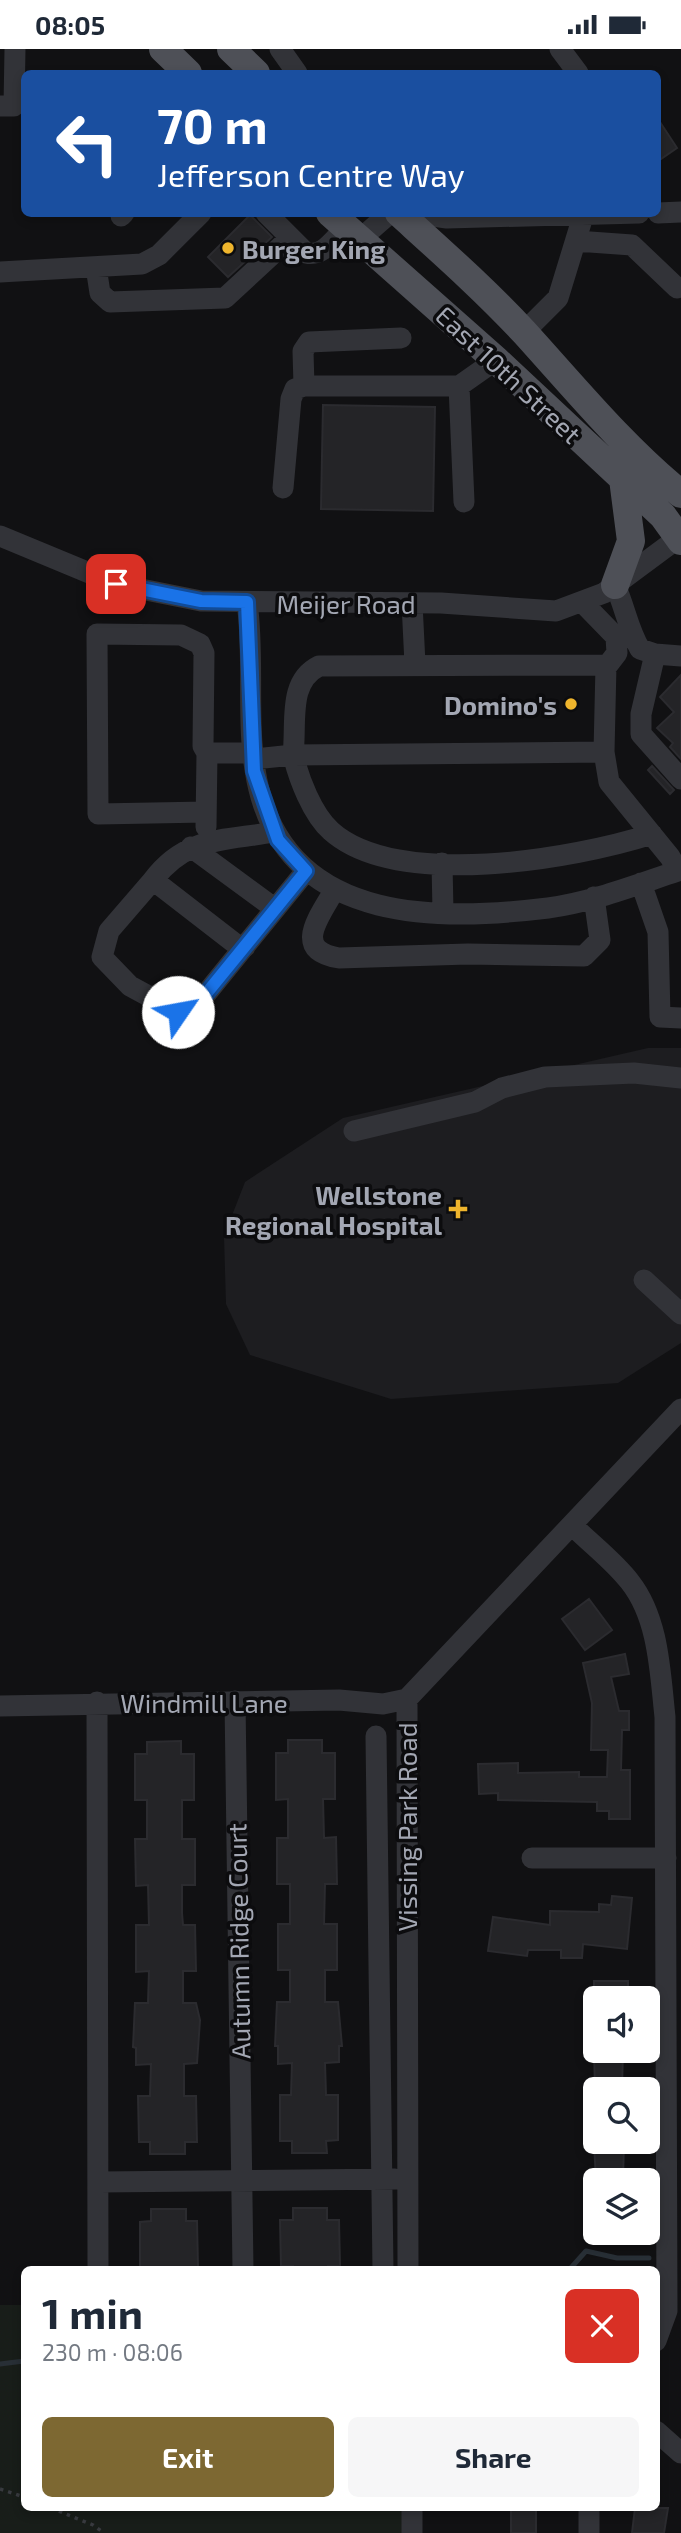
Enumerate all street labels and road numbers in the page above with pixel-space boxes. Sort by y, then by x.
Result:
street label: East 10th Street [430,299,588,449]
street label: Meijer Road [276,588,416,619]
street label: Windmill Lane [120,1687,288,1718]
street label: Vissing Park Road [391,1722,422,1932]
street label: Autumn Ridge Court [220,1823,256,2059]

